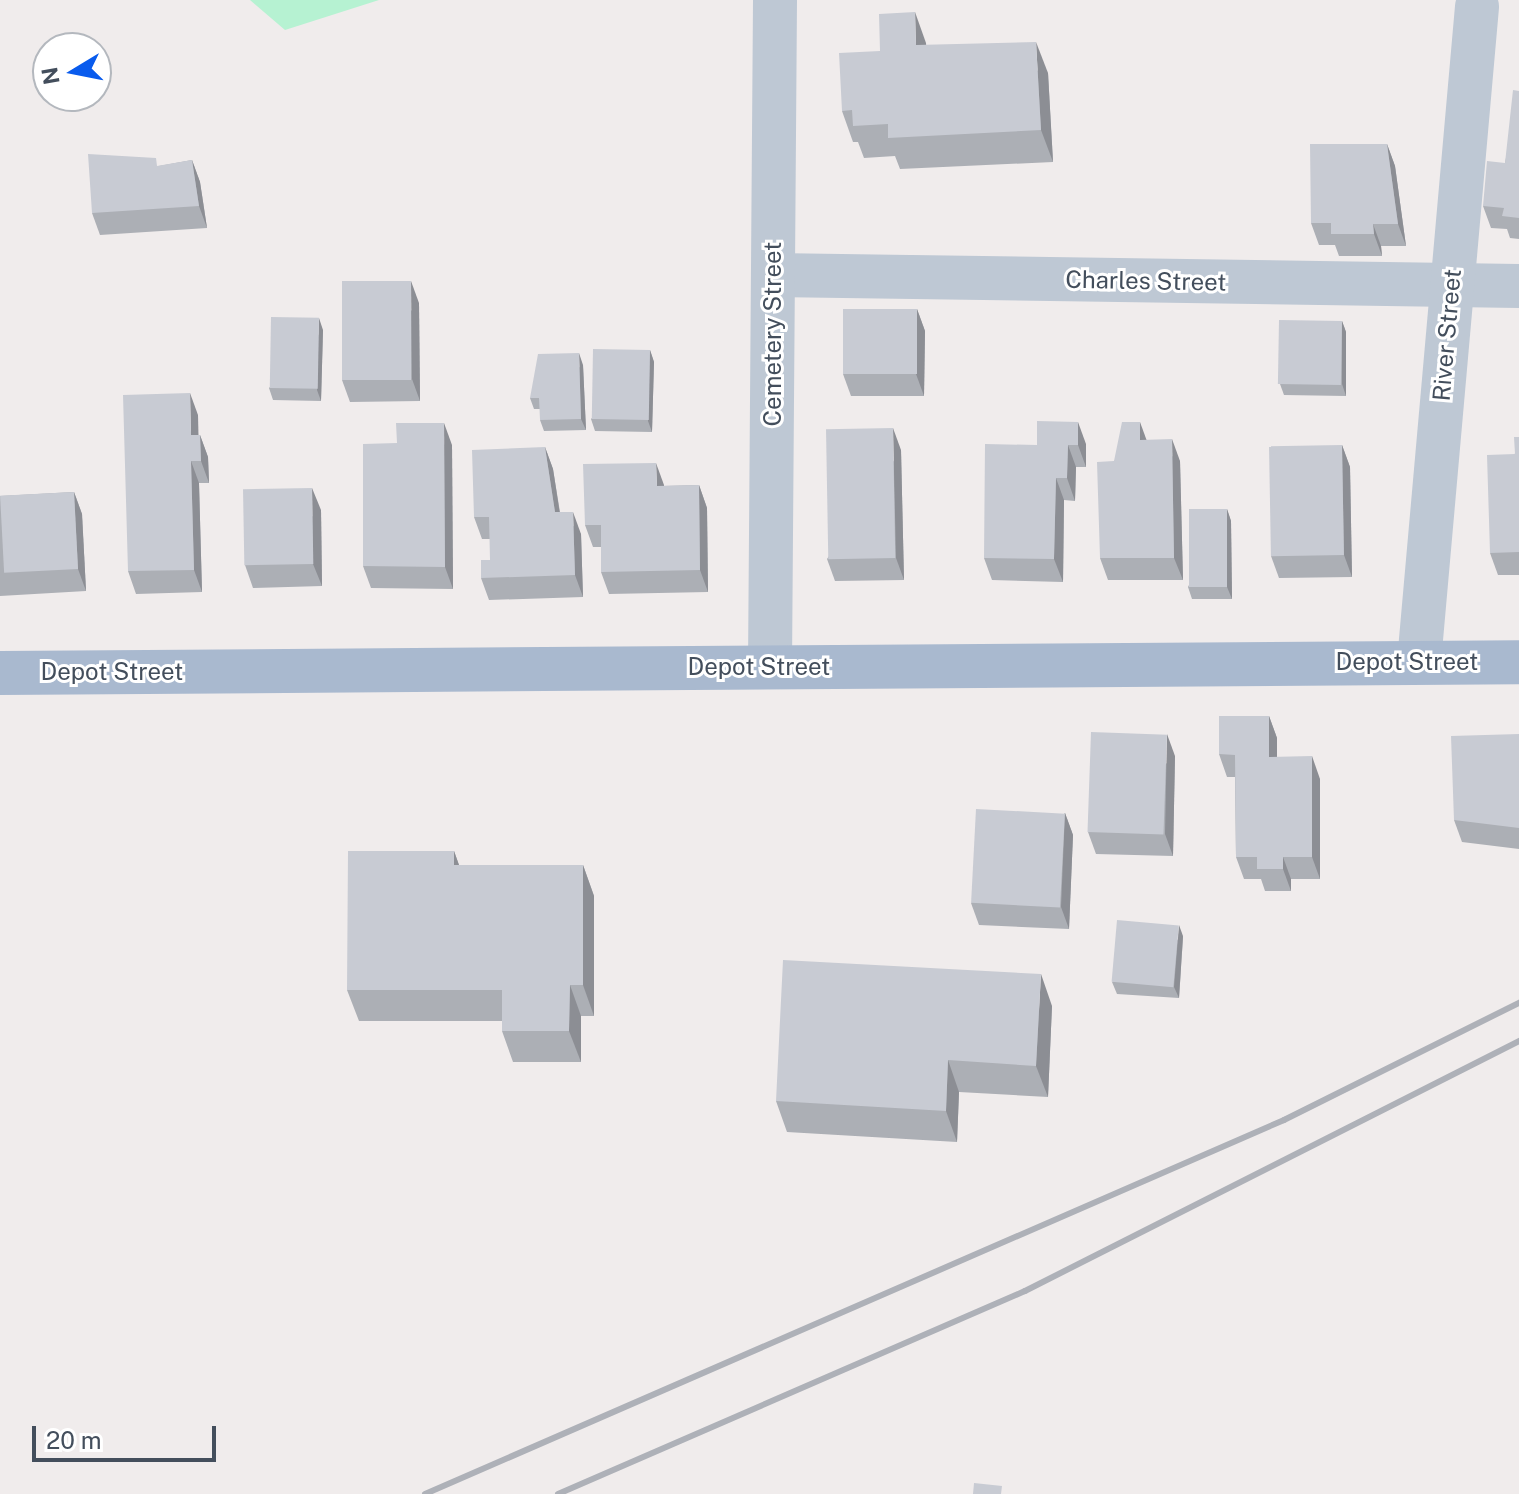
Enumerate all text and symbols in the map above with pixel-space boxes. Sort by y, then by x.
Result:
north arrow [32,32,112,112]
text: N [36,65,65,87]
street label: Cemetery Street [759,242,787,426]
street label: Charles Street [1065,265,1227,297]
street label: River Street [1427,268,1467,402]
street label: Depot Street [1336,648,1478,676]
street label: Depot Street [688,653,830,681]
street label: Depot Street [41,658,183,686]
scale bar [36,1410,220,1460]
text: 20 m [46,1426,102,1454]

